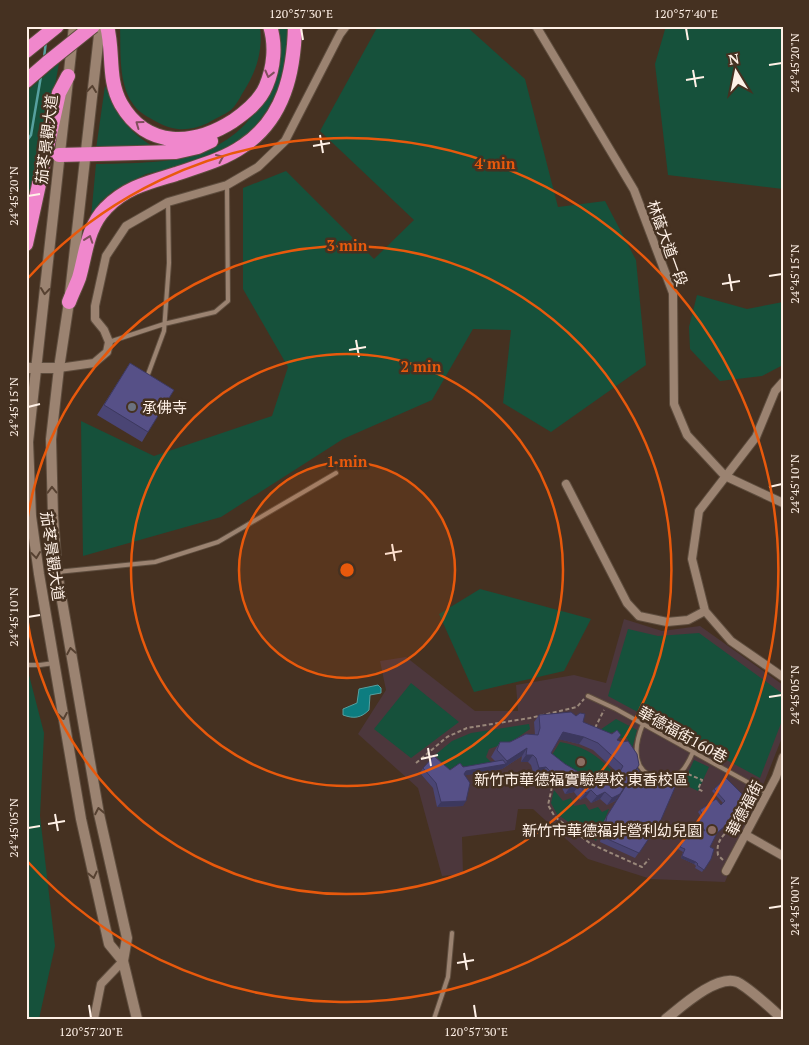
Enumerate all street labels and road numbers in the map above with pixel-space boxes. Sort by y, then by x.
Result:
street label: 茄苳景觀大道 [31,93,61,185]
street label: 林蔭大道一段 [643,197,693,289]
street label: 茄苳景觀大道 [37,510,69,602]
street label: 華德福街160巷 [635,701,731,767]
street label: 華德福街 [721,777,767,839]

